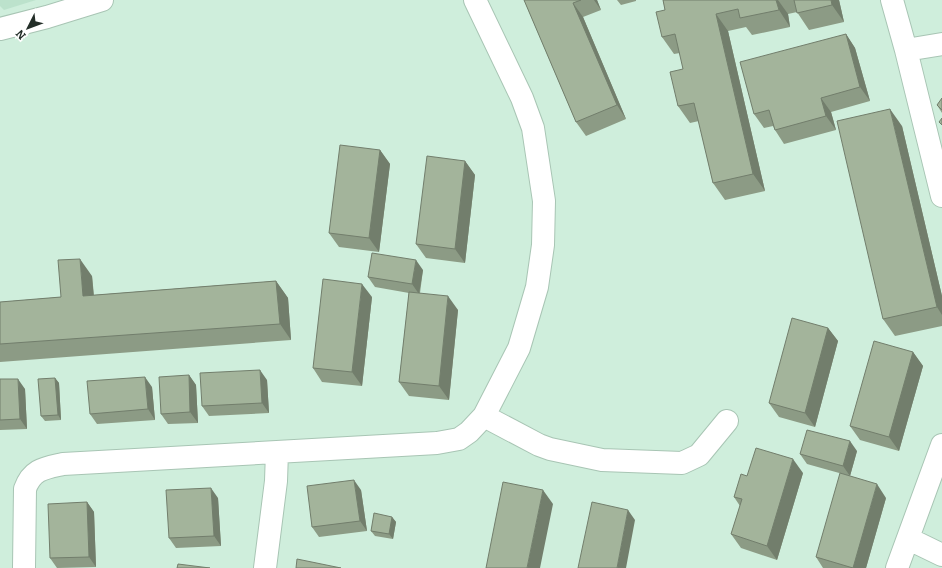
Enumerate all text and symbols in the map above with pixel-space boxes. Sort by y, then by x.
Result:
north arrow [8,8,48,48]
text: N [13,26,29,42]

